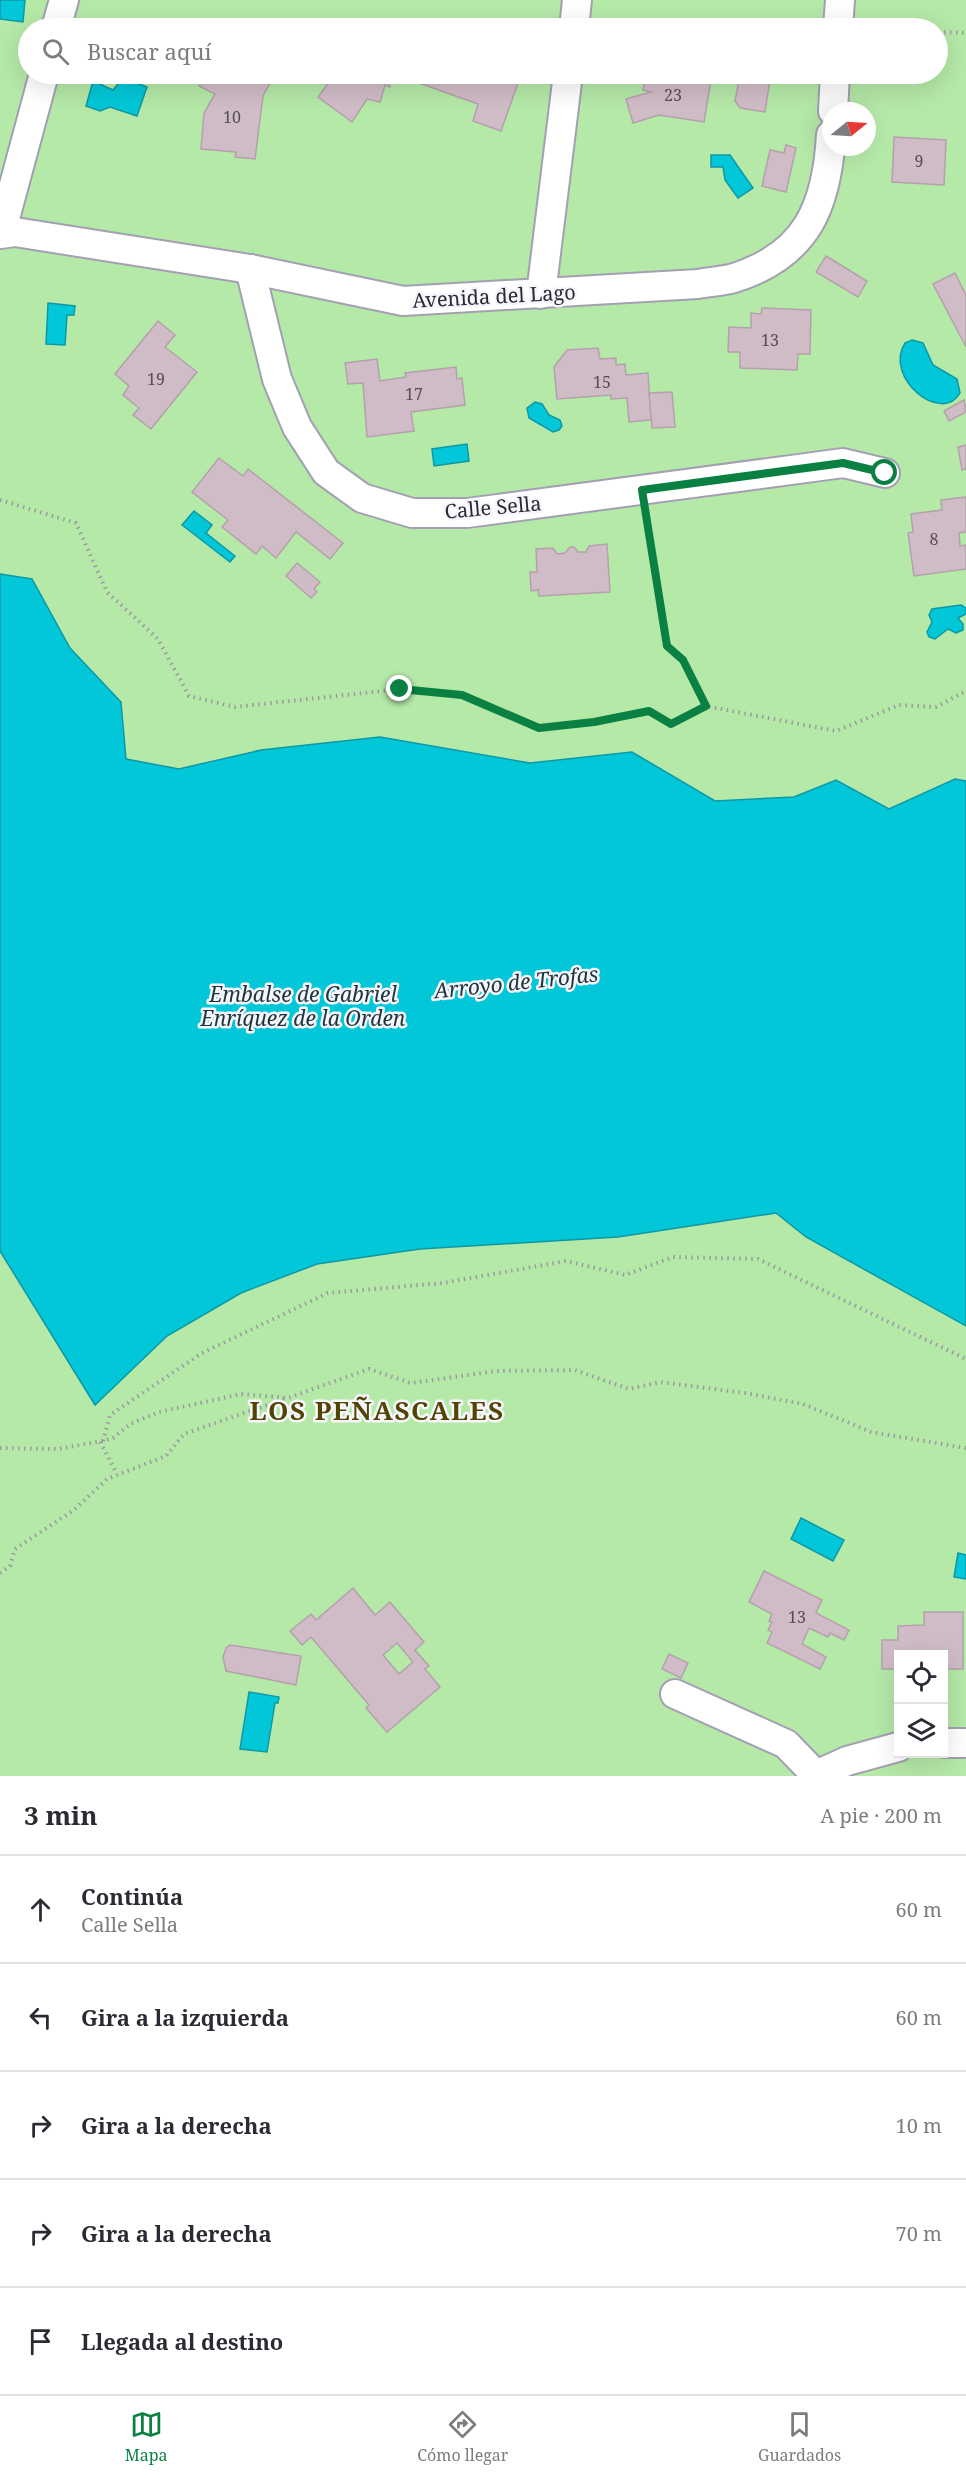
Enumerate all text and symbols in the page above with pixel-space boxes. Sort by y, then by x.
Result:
search box [18,18,948,84]
icon: search [39,35,72,68]
text: Buscar aquí [87,36,211,66]
house number: 23 [664,84,682,106]
north arrow [822,102,876,156]
house number: 10 [223,106,241,128]
house number: 9 [915,150,923,172]
street label: Avenida del Lago [412,278,576,314]
house number: 13 [761,329,779,351]
house number: 19 [147,368,165,390]
house number: 15 [593,371,611,393]
house number: 17 [405,383,423,405]
route start [871,459,897,485]
street label: Calle Sella [443,489,543,525]
house number: 8 [930,528,939,550]
route end [386,675,412,701]
water label: Arroyo de Trofas [430,959,600,1005]
water label: Embalse de Gabriel Enríquez de la Orden [200,980,406,1032]
district label: LOS PEÑASCALES [250,1392,504,1428]
house number: 13 [788,1606,806,1628]
map controls [894,1650,948,1758]
button: locate [894,1650,948,1704]
button: layers [894,1704,948,1758]
text: 3 min [24,1797,98,1833]
text: A pie · 200 m [820,1802,942,1829]
text: Continúa [81,1881,183,1911]
icon: ahead [24,1893,57,1926]
text: 60 m [896,1896,942,1923]
text: Calle Sella [81,1911,178,1938]
icon: left [24,2001,57,2034]
text: Gira a la izquierda [81,2002,289,2032]
text: 60 m [896,2004,942,2031]
icon: right [24,2109,57,2142]
text: Gira a la derecha [81,2110,272,2140]
text: 10 m [896,2112,942,2139]
icon: right [24,2217,57,2250]
text: Gira a la derecha [81,2218,272,2248]
text: 70 m [896,2220,942,2247]
icon: arrive [24,2325,57,2358]
text: Llegada al destino [81,2326,283,2356]
tab: Mapa [125,2408,168,2466]
tab: Cómo llegar [417,2408,508,2466]
tab: Guardados [758,2408,841,2466]

